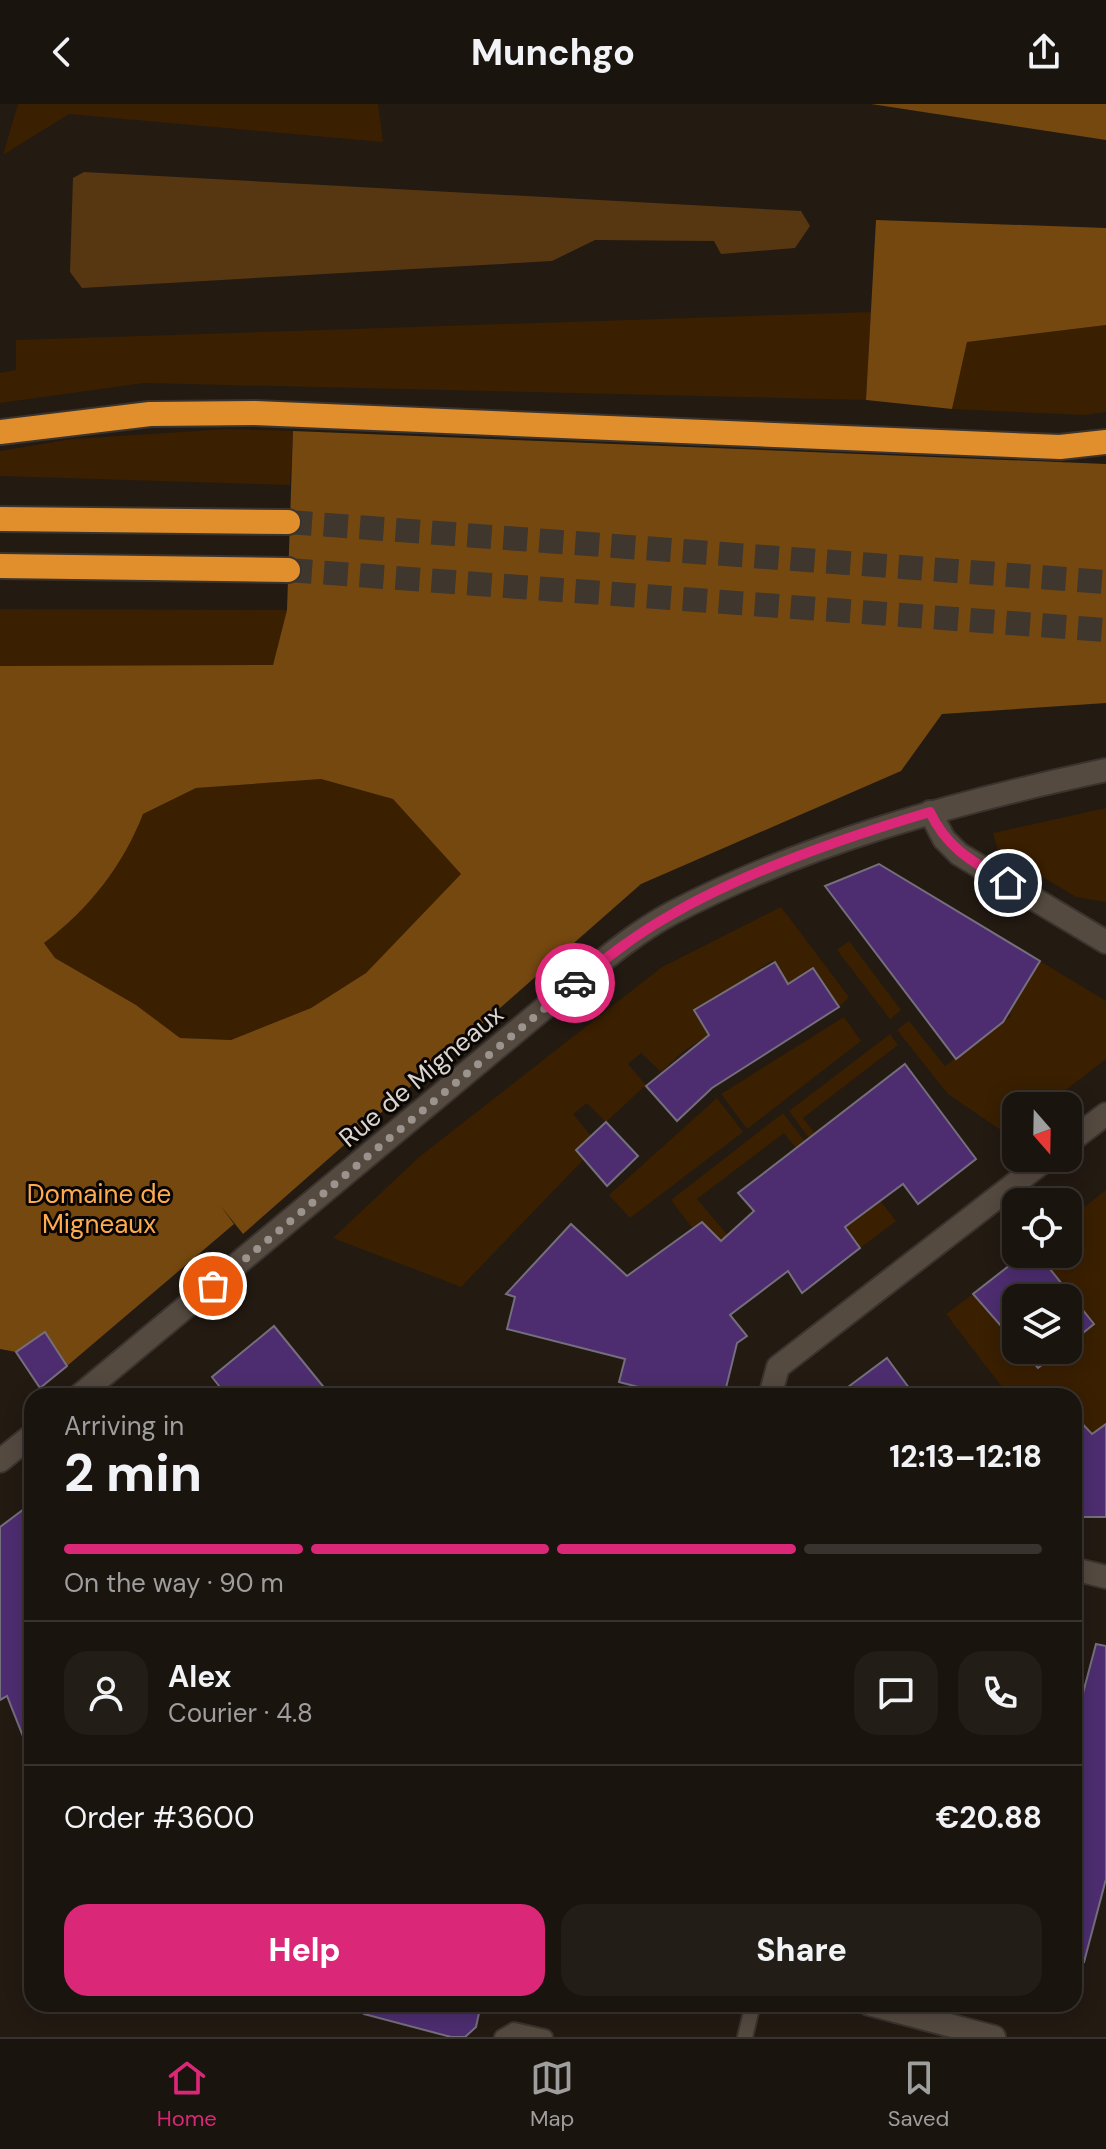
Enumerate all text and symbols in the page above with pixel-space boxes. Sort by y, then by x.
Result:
text: Munchgo [471,29,635,76]
icon: back [40,30,84,74]
icon: share [1022,30,1066,74]
pin [974,849,1042,917]
icon: home [986,861,1030,905]
courier [535,943,615,1023]
icon: car [553,961,597,1005]
street label: Rue de Migneaux [332,997,510,1155]
north arrow [1002,1092,1082,1172]
map controls [1002,1092,1082,1364]
park label: Domaine de Migneaux [27,1177,171,1241]
button: locate [1002,1188,1082,1268]
pin [179,1252,247,1320]
icon: bag [191,1264,235,1308]
button: layers [1002,1284,1082,1364]
text: Arriving in [64,1409,184,1443]
text: 12:13–12:18 [889,1437,1042,1476]
text: 2 min [64,1439,202,1507]
text: On the way · 90 m [64,1566,284,1600]
button: person [64,1651,148,1735]
button: chat [854,1651,938,1735]
button: phone [958,1651,1042,1735]
text: Alex [168,1657,231,1696]
text: Courier · 4.8 [168,1696,313,1730]
text: Order #3600 [64,1798,254,1837]
text: €20.88 [936,1798,1042,1837]
button: Help [64,1904,545,1996]
button: Share [561,1904,1042,1996]
tab: Home [157,2056,217,2133]
tab: Map [530,2056,574,2133]
tab: Saved [888,2056,949,2133]

